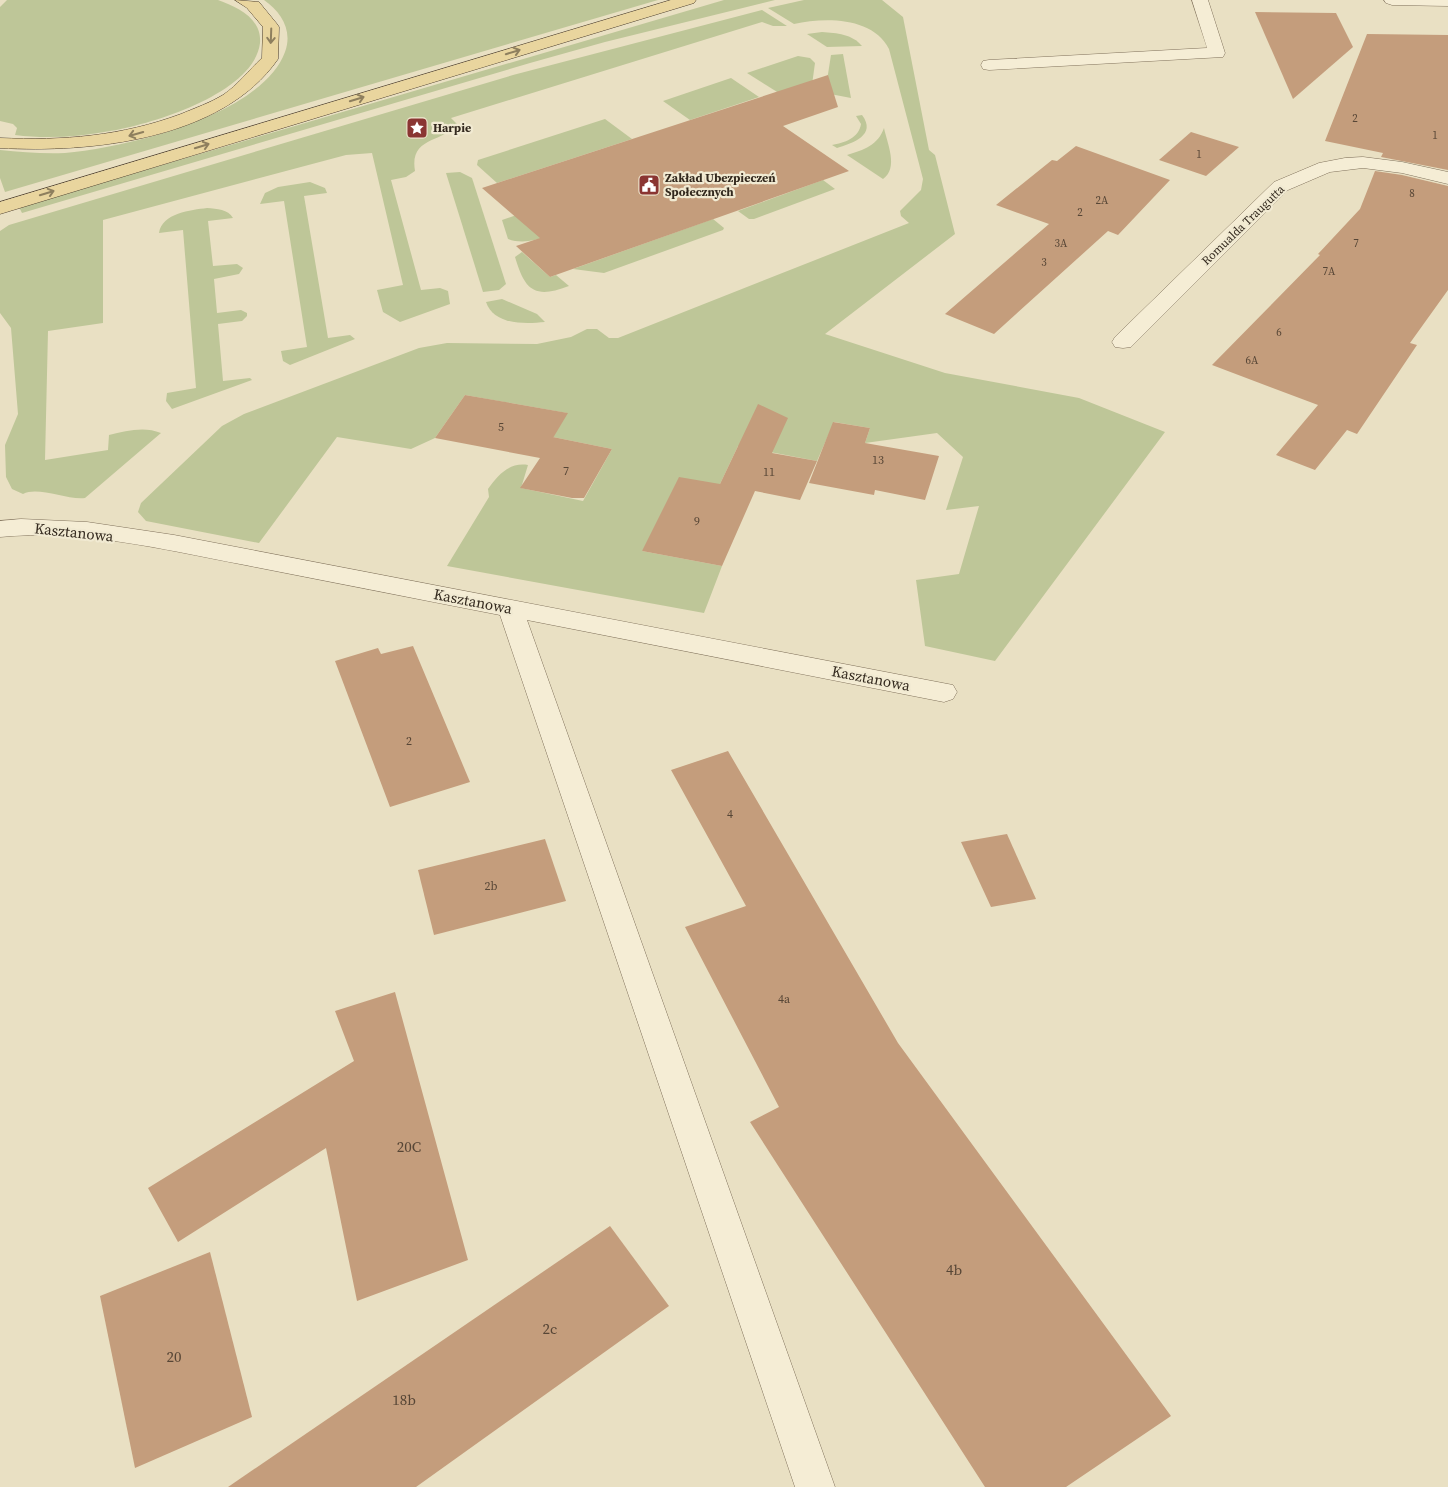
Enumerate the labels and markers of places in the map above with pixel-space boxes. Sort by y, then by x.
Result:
place icon: Harpie [405,116,429,140]
place label: Harpie [433,120,471,136]
place label: Zakład Ubezpieczeń Społecznych [665,170,776,200]
public building icon: Zakład Ubezpieczeń Społecznych [637,173,661,197]

